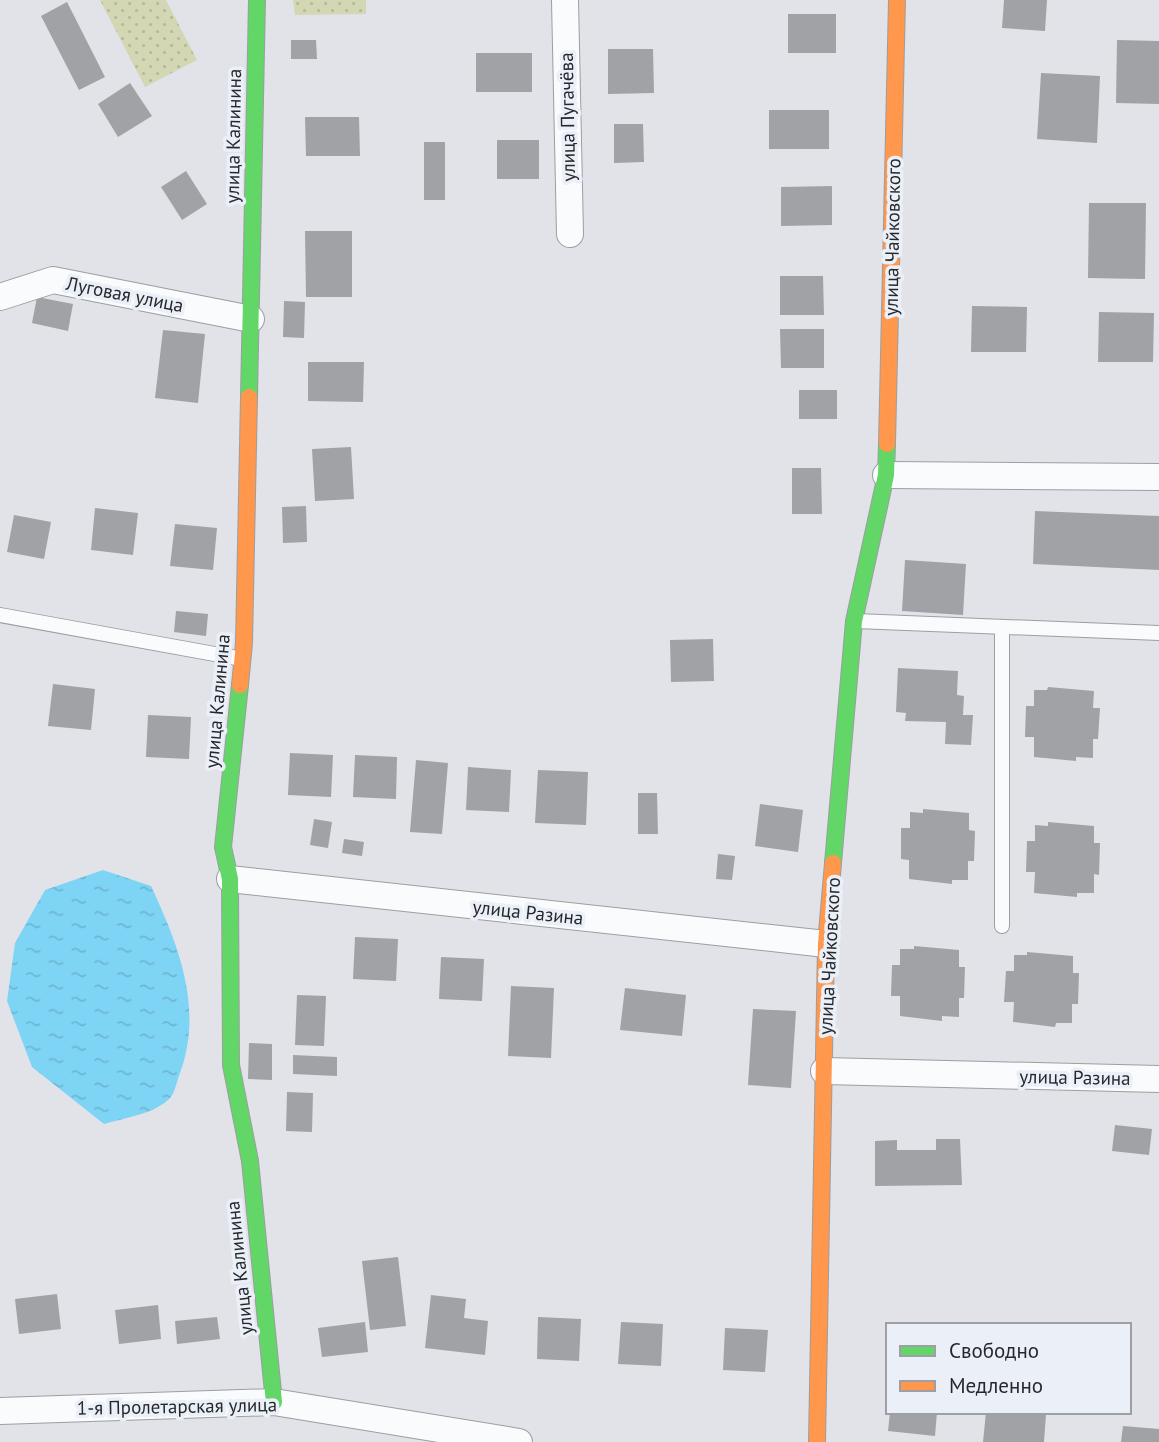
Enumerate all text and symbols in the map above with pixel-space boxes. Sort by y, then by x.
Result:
street label: улица Пугачёва [554,52,580,182]
street label: улица Калинина [220,68,246,204]
street label: улица Чайковского [879,158,905,316]
street label: Луговая улица [63,271,186,317]
street label: улица Калинина [199,633,235,769]
street label: улица Чайковского [813,877,845,1035]
street label: улица Разина [471,894,585,930]
street label: улица Разина [1019,1064,1131,1090]
street label: улица Калинина [220,1200,258,1336]
legend [886,1323,1131,1414]
text: Свободно [949,1337,1039,1364]
text: Медленно [949,1372,1043,1399]
street label: 1-я Пролетарская улица [77,1392,277,1420]

